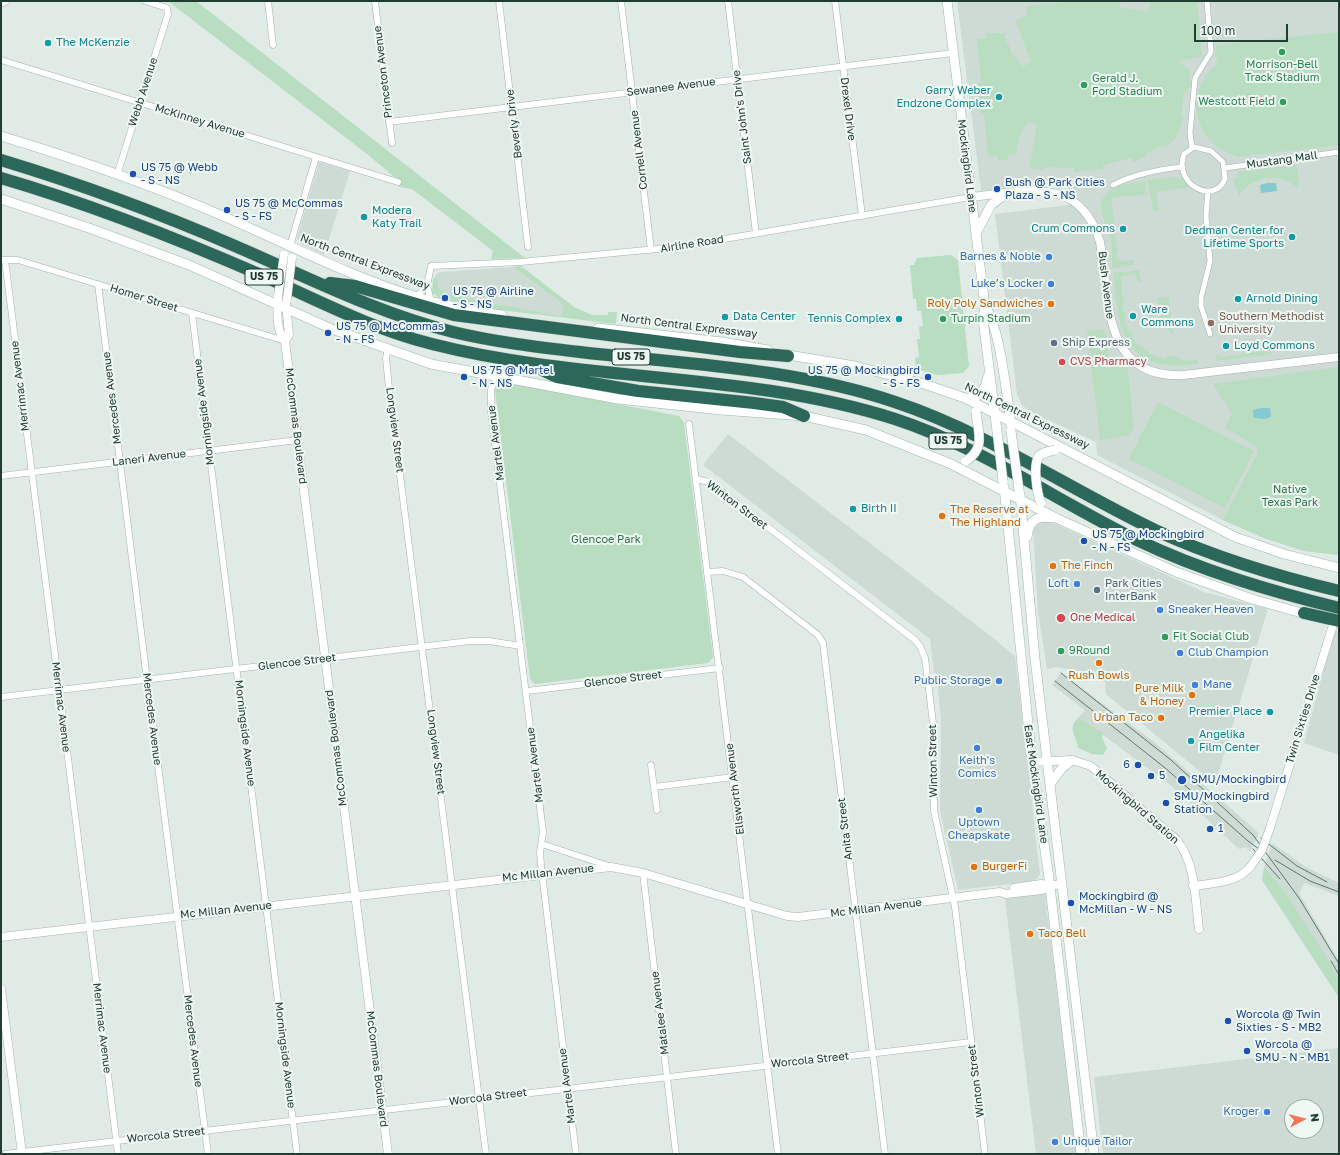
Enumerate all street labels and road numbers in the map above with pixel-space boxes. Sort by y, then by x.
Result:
street label: Princeton Avenue [371,25,395,119]
street label: Webb Avenue [126,56,160,128]
street label: Saint John's Drive [730,69,754,165]
street label: Sewanee Avenue [626,75,716,99]
street label: Drexel Drive [838,77,858,141]
street label: Beverly Drive [503,89,525,159]
street label: McKinney Avenue [153,101,247,141]
street label: Cornell Avenue [628,109,650,191]
street label: Mockingbird Lane [955,119,979,213]
street label: Mustang Mall [1246,148,1318,172]
street label: North Central Expressway [298,231,432,293]
street label: Airline Road [659,232,725,256]
street label: Bush Avenue [1095,250,1117,320]
road number: US 75 [245,269,283,285]
street label: Homer Street [108,281,180,315]
street label: North Central Expressway [620,311,758,341]
street label: Merrimac Avenue [8,340,32,432]
road number: US 75 [612,349,650,365]
street label: Mercedes Avenue [100,351,124,445]
street label: Morningside Avenue [191,358,217,466]
street label: McCommas Boulevard [282,367,310,485]
street label: North Central Expressway [962,380,1092,452]
street label: Longview Street [383,387,407,473]
street label: Martel Avenue [485,404,507,482]
road number: US 75 [929,433,967,449]
street label: Laneri Avenue [111,447,187,469]
street label: Winton Street [704,478,770,532]
street label: Glencoe Street [257,651,337,673]
street label: Merrimac Avenue [49,661,73,753]
street label: Glencoe Street [583,668,663,690]
street label: Mercedes Avenue [140,672,164,766]
street label: Twin Sixties Drive [1283,673,1323,765]
street label: Morningside Avenue [232,679,258,787]
street label: McCommas Boulevard [322,689,350,807]
street label: Longview Street [424,709,448,795]
street label: Winton Street [926,724,940,798]
street label: East Mockingbird Lane [1021,724,1051,844]
street label: Martel Avenue [524,726,546,804]
street label: Ellsworth Avenue [723,742,747,836]
street label: Mockingbird Station [1093,767,1181,847]
street label: Anita Street [835,797,855,861]
street label: Mc Millan Avenue [501,862,595,884]
street label: Mc Millan Avenue [829,896,923,920]
street label: Mc Millan Avenue [179,899,273,921]
street label: Matalee Avenue [648,971,672,1055]
street label: Merrimac Avenue [90,982,114,1074]
street label: Mercedes Avenue [181,994,205,1088]
street label: Morningside Avenue [272,1001,298,1109]
street label: McCommas Boulevard [363,1010,391,1128]
street label: Winton Street [965,1044,987,1118]
street label: Martel Avenue [556,1047,578,1125]
street label: Worcola Street [770,1049,850,1071]
street label: Worcola Street [448,1086,528,1108]
street label: Worcola Street [126,1124,206,1146]

